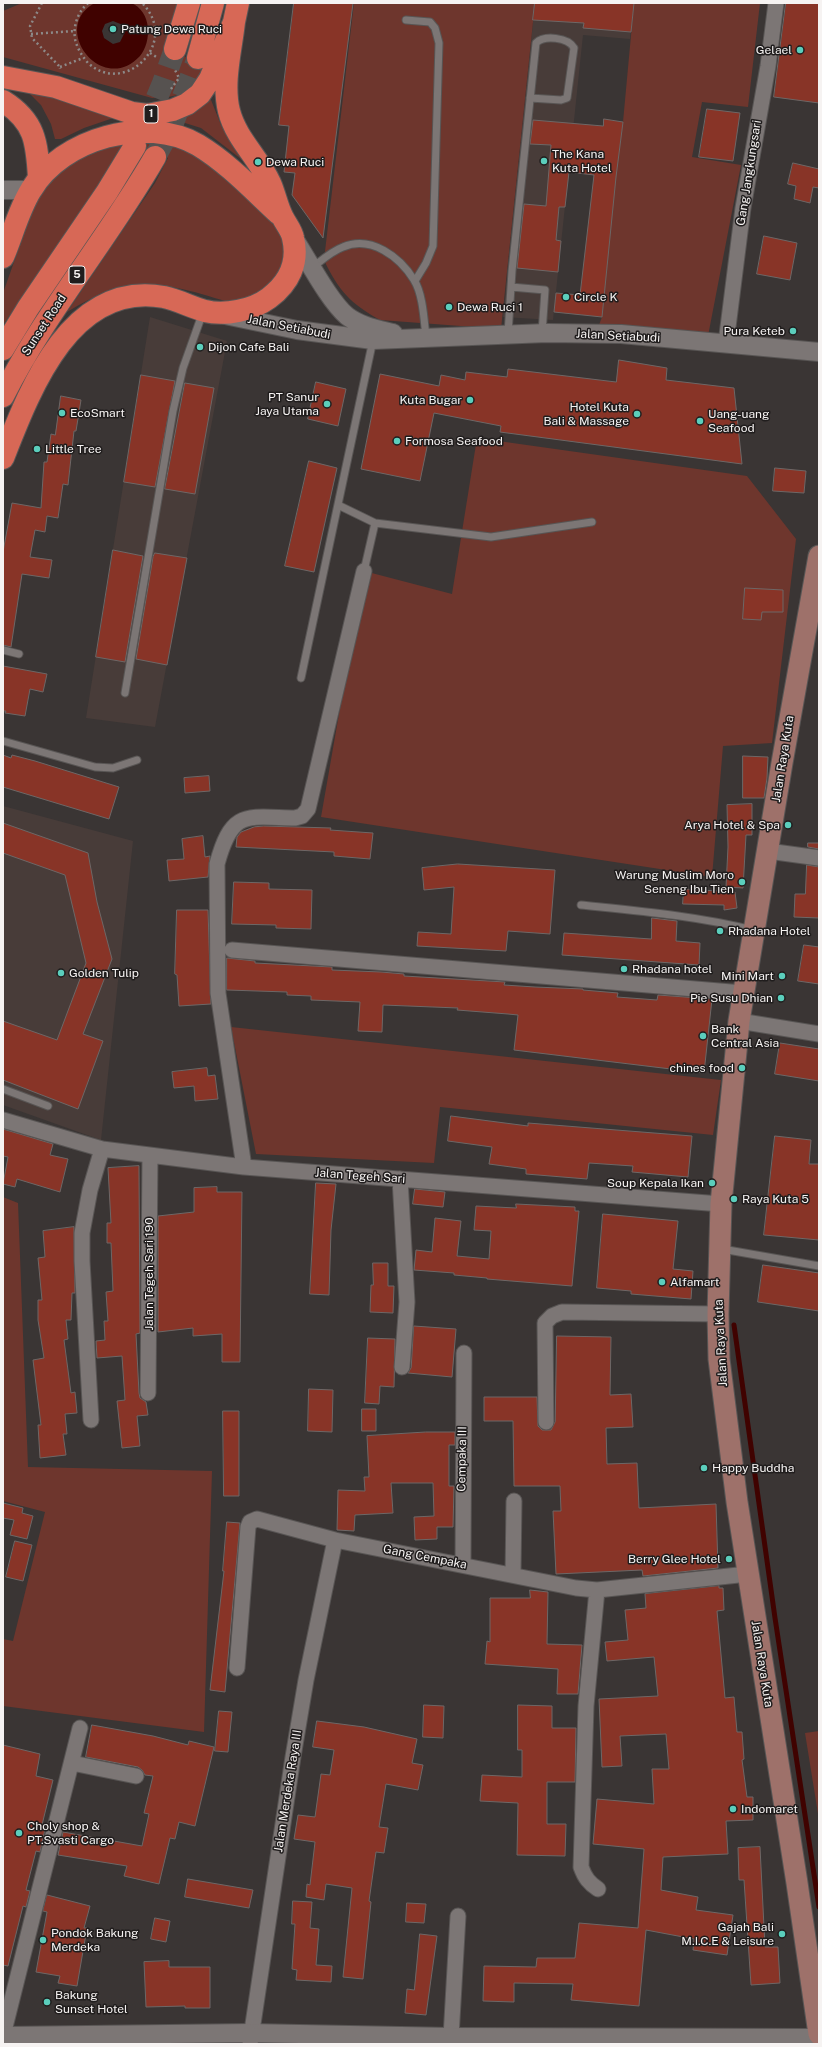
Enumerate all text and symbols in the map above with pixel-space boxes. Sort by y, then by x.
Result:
place label: Patung Dewa Ruci [121,22,222,36]
marker: Patung Dewa Ruci [108,24,118,34]
place label: Gelael [756,43,792,57]
marker: Gelael [795,45,805,55]
road number: 1 [144,105,158,123]
street label: Gang Jangkungsari [734,119,764,227]
place label: The Kana Kuta Hotel [552,147,612,175]
place label: Dewa Ruci [266,155,324,169]
marker: The Kana Kuta Hotel [539,156,549,166]
marker: Dewa Ruci [253,157,263,167]
road number: 5 [69,266,85,284]
place label: Circle K [574,290,618,304]
street label: Sunset Road [19,291,69,359]
marker: Circle K [561,292,571,302]
place label: Dewa Ruci 1 [457,300,523,314]
marker: Dewa Ruci 1 [444,302,454,312]
street label: Jalan Setiabudi [246,312,332,342]
place label: Pura Keteb [724,324,785,338]
marker: Pura Keteb [788,326,798,336]
street label: Jalan Setiabudi [575,327,661,345]
place label: Dijon Cafe Bali [208,340,289,354]
marker: Dijon Cafe Bali [195,342,205,352]
place label: PT Sanur Jaya Utama [255,390,319,418]
place label: Kuta Bugar [399,393,462,407]
marker: Kuta Bugar [465,395,475,405]
marker: PT Sanur Jaya Utama [322,399,332,409]
place label: Hotel Kuta Bali & Massage [543,400,629,428]
place label: EcoSmart [70,406,125,420]
place label: Uang-uang Seafood [708,407,769,435]
marker: EcoSmart [57,408,67,418]
marker: Hotel Kuta Bali & Massage [632,409,642,419]
marker: Uang-uang Seafood [695,416,705,426]
place label: Formosa Seafood [405,434,503,448]
marker: Formosa Seafood [392,436,402,446]
place label: Little Tree [45,442,102,456]
marker: Little Tree [32,444,42,454]
street label: Jalan Raya Kuta [769,715,797,803]
place label: Arya Hotel & Spa [684,818,780,832]
marker: Arya Hotel & Spa [783,820,793,830]
place label: Warung Muslim Moro Seneng Ibu Tien [615,868,734,896]
marker: Warung Muslim Moro Seneng Ibu Tien [737,877,747,887]
place label: Rhadana Hotel [728,924,810,938]
marker: Rhadana Hotel [715,926,725,936]
place label: Rhadana hotel [632,962,712,976]
marker: Rhadana hotel [619,964,629,974]
place label: Golden Tulip [69,966,139,980]
marker: Golden Tulip [56,968,66,978]
place label: Mini Mart [721,969,774,983]
marker: Mini Mart [777,971,787,981]
place label: Pie Susu Dhian [690,991,773,1005]
marker: Pie Susu Dhian [776,993,786,1003]
place label: Bank Central Asia [711,1022,779,1050]
marker: Bank Central Asia [698,1031,708,1041]
place label: chines food [670,1061,734,1075]
marker: chines food [737,1063,747,1073]
street label: Jalan Tegeh Sari [314,1166,406,1186]
place label: Soup Kepala Ikan [607,1176,704,1190]
marker: Soup Kepala Ikan [707,1178,717,1188]
place label: Raya Kuta 5 [742,1192,809,1206]
marker: Raya Kuta 5 [729,1194,739,1204]
street label: Jalan Tegeh Sari 190 [142,1217,156,1331]
place label: Alfamart [670,1275,719,1289]
marker: Alfamart [657,1277,667,1287]
street label: Jalan Raya Kuta [712,1299,730,1387]
street label: Cempaka III [454,1426,470,1492]
place label: Happy Buddha [712,1461,794,1475]
marker: Happy Buddha [699,1463,709,1473]
street label: Gang Cempaka [382,1542,468,1572]
place label: Berry Glee Hotel [628,1552,721,1566]
marker: Berry Glee Hotel [724,1554,734,1564]
street label: Jalan Raya Kuta [748,1620,776,1708]
street label: Jalan Merdeka Raya III [271,1729,305,1853]
place label: Indomaret [741,1802,798,1816]
marker: Indomaret [728,1804,738,1814]
place label: Choly shop & PT.Svasti Cargo [27,1819,114,1847]
marker: Choly shop & PT.Svasti Cargo [14,1828,24,1838]
place label: Gajah Bali M.I.C.E & Leisure [681,1920,774,1948]
place label: Pondok Bakung Merdeka [51,1926,139,1954]
marker: Gajah Bali M.I.C.E & Leisure [777,1929,787,1939]
marker: Pondok Bakung Merdeka [38,1935,48,1945]
place label: Bakung Sunset Hotel [55,1988,128,2016]
marker: Bakung Sunset Hotel [42,1997,52,2007]

